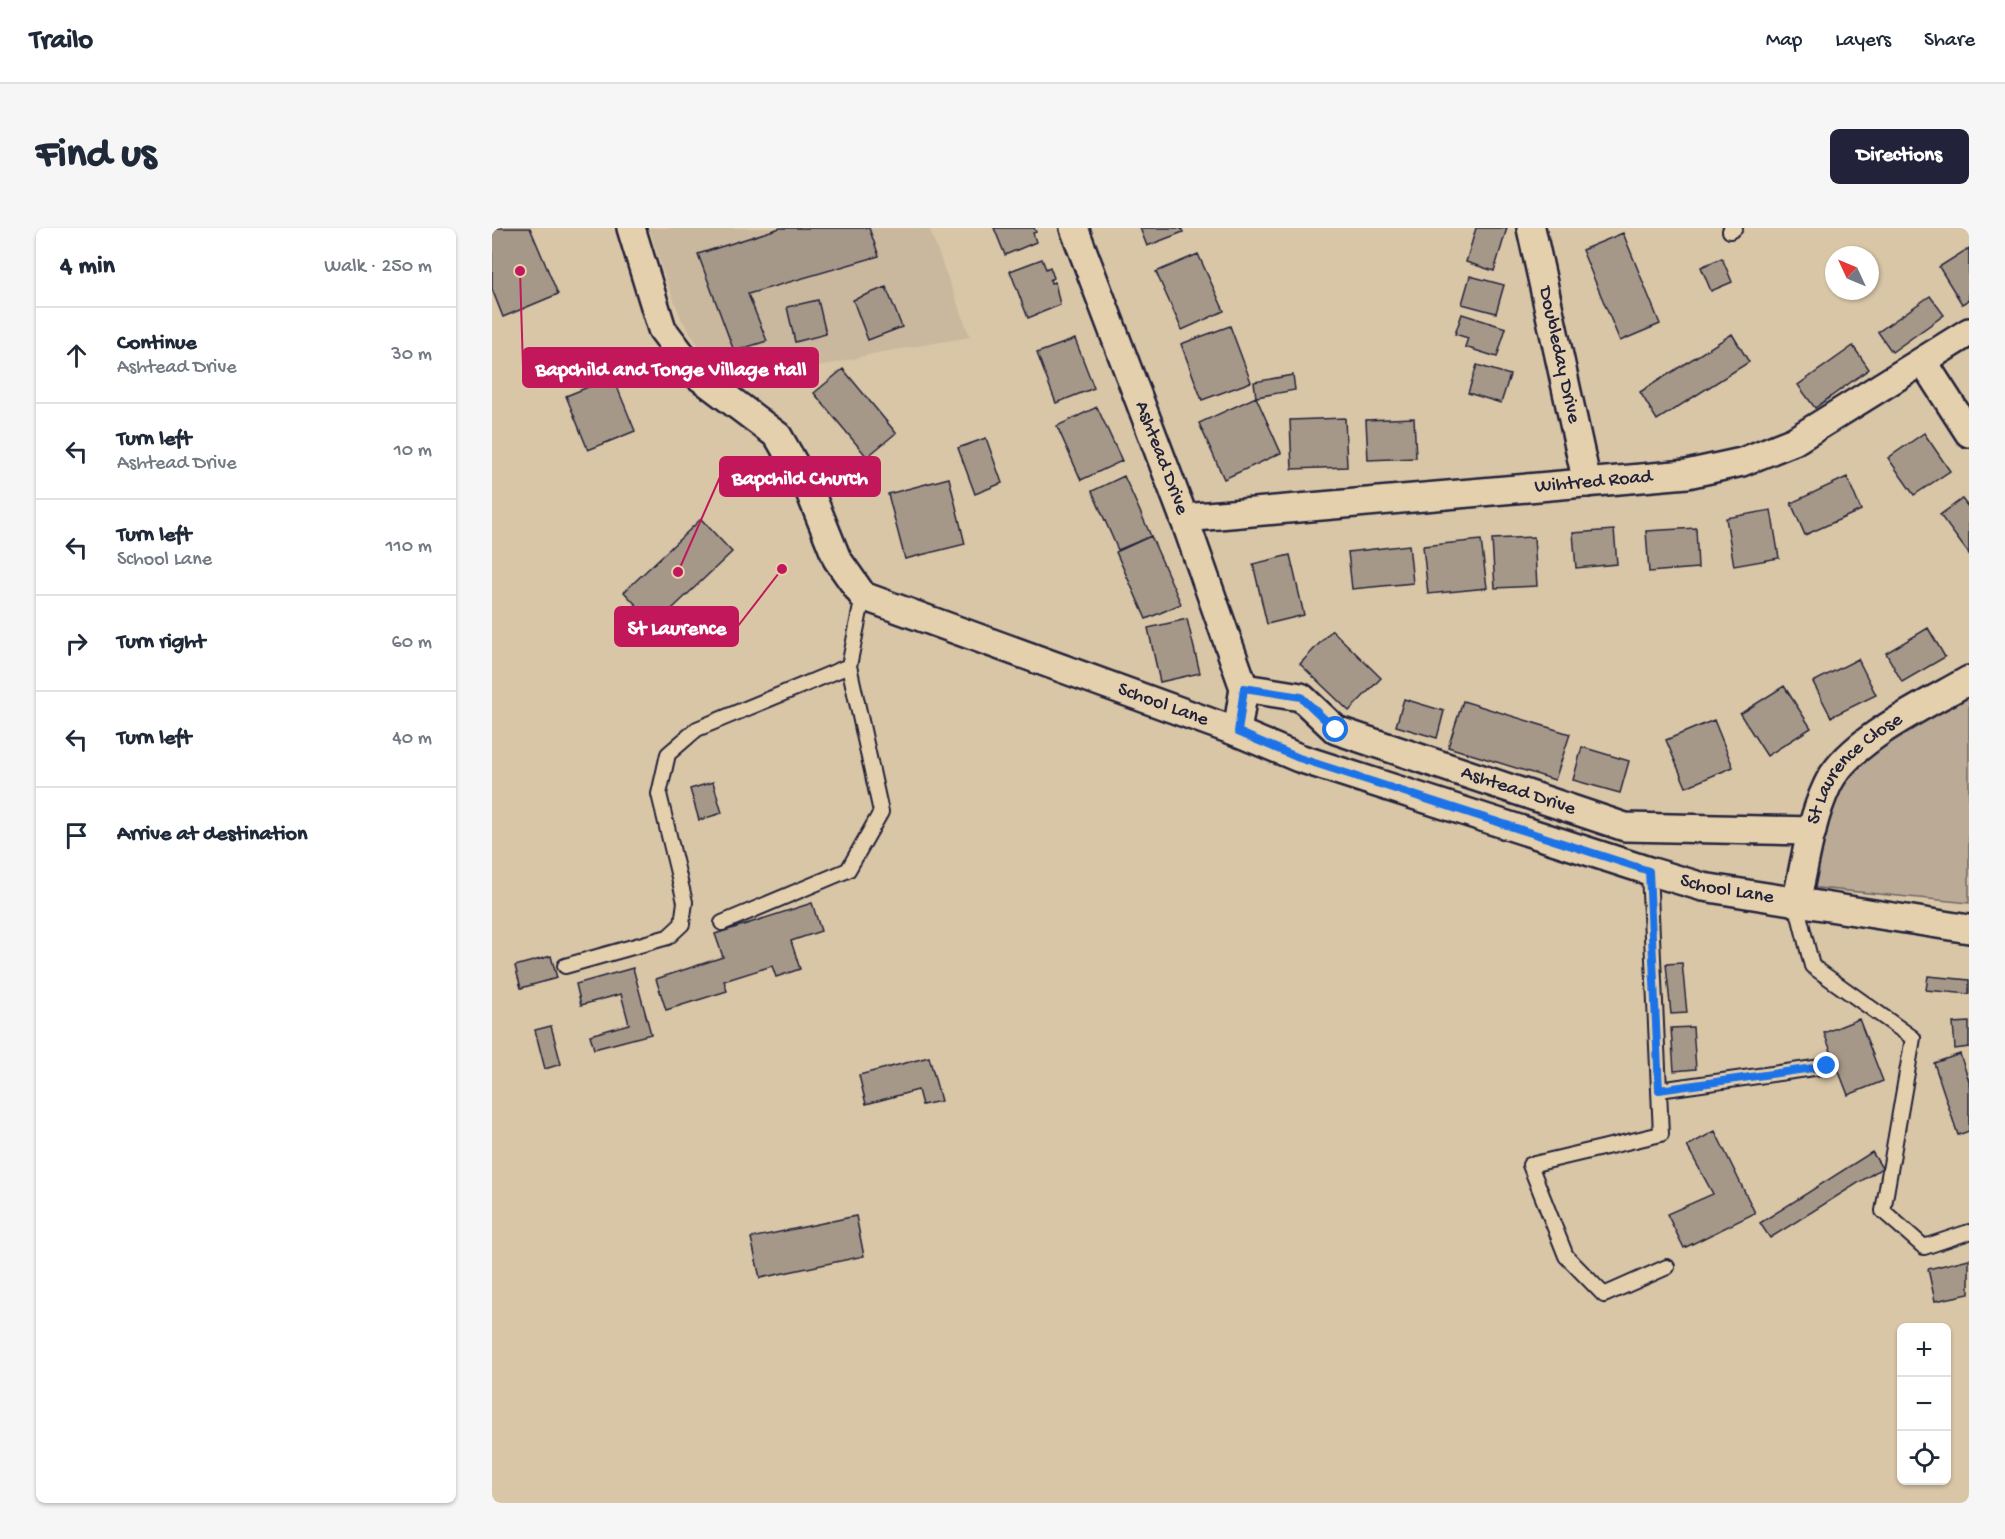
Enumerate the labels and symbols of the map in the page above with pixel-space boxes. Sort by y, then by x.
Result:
north arrow [1825,246,1879,300]
street label: Doubleday Drive [1532,283,1585,426]
callout: Bapchild and Tonge Village Hall [523,348,818,387]
text: Bapchild and Tonge Village Hall [534,359,807,384]
street label: Ashtead Drive [1129,398,1193,519]
callout: Bapchild Church [720,457,880,496]
street label: Wihtred Road [1534,465,1655,499]
text: Bapchild Church [731,468,869,493]
callout: St Laurence [615,607,738,646]
text: St Laurence [628,618,728,643]
street label: School Lane [1114,678,1212,732]
street label: St Laurence Close [1802,708,1908,827]
route start [1322,716,1348,742]
street label: Ashtead Drive [1458,761,1579,821]
street label: School Lane [1677,869,1776,910]
route end [1813,1052,1839,1078]

